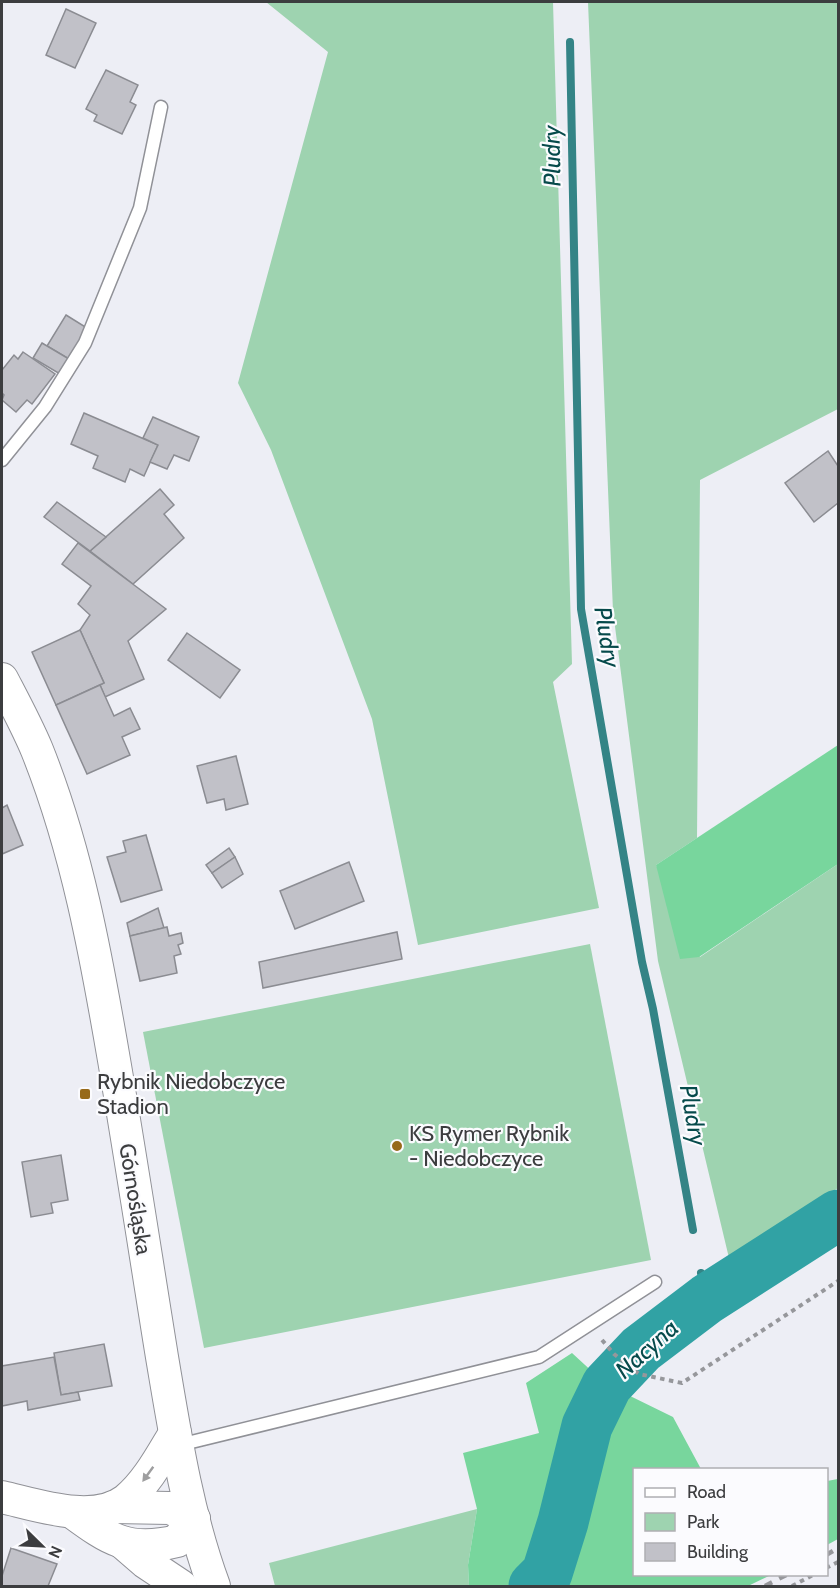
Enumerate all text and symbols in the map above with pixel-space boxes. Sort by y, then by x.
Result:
water label: Pludry [536,124,567,187]
water label: Pludry [588,604,627,670]
place label: Rybnik Niedobczyce Stadion [97,1068,285,1120]
water label: Pludry [674,1082,713,1148]
marker: Rybnik Niedobczyce Stadion [78,1087,92,1101]
place label: KS Rymer Rybnik - Niedobczyce [409,1120,569,1172]
marker: KS Rymer Rybnik - Niedobczyce [390,1139,404,1153]
street label: Górnośląska [113,1141,158,1257]
water label: Nacyna [609,1313,684,1384]
one-way arrow [142,1465,154,1481]
legend [633,1468,828,1576]
text: Road [687,1481,726,1503]
text: Park [687,1511,720,1533]
north arrow [12,1516,72,1576]
text: Building [687,1541,749,1563]
text: N [44,1543,66,1561]

